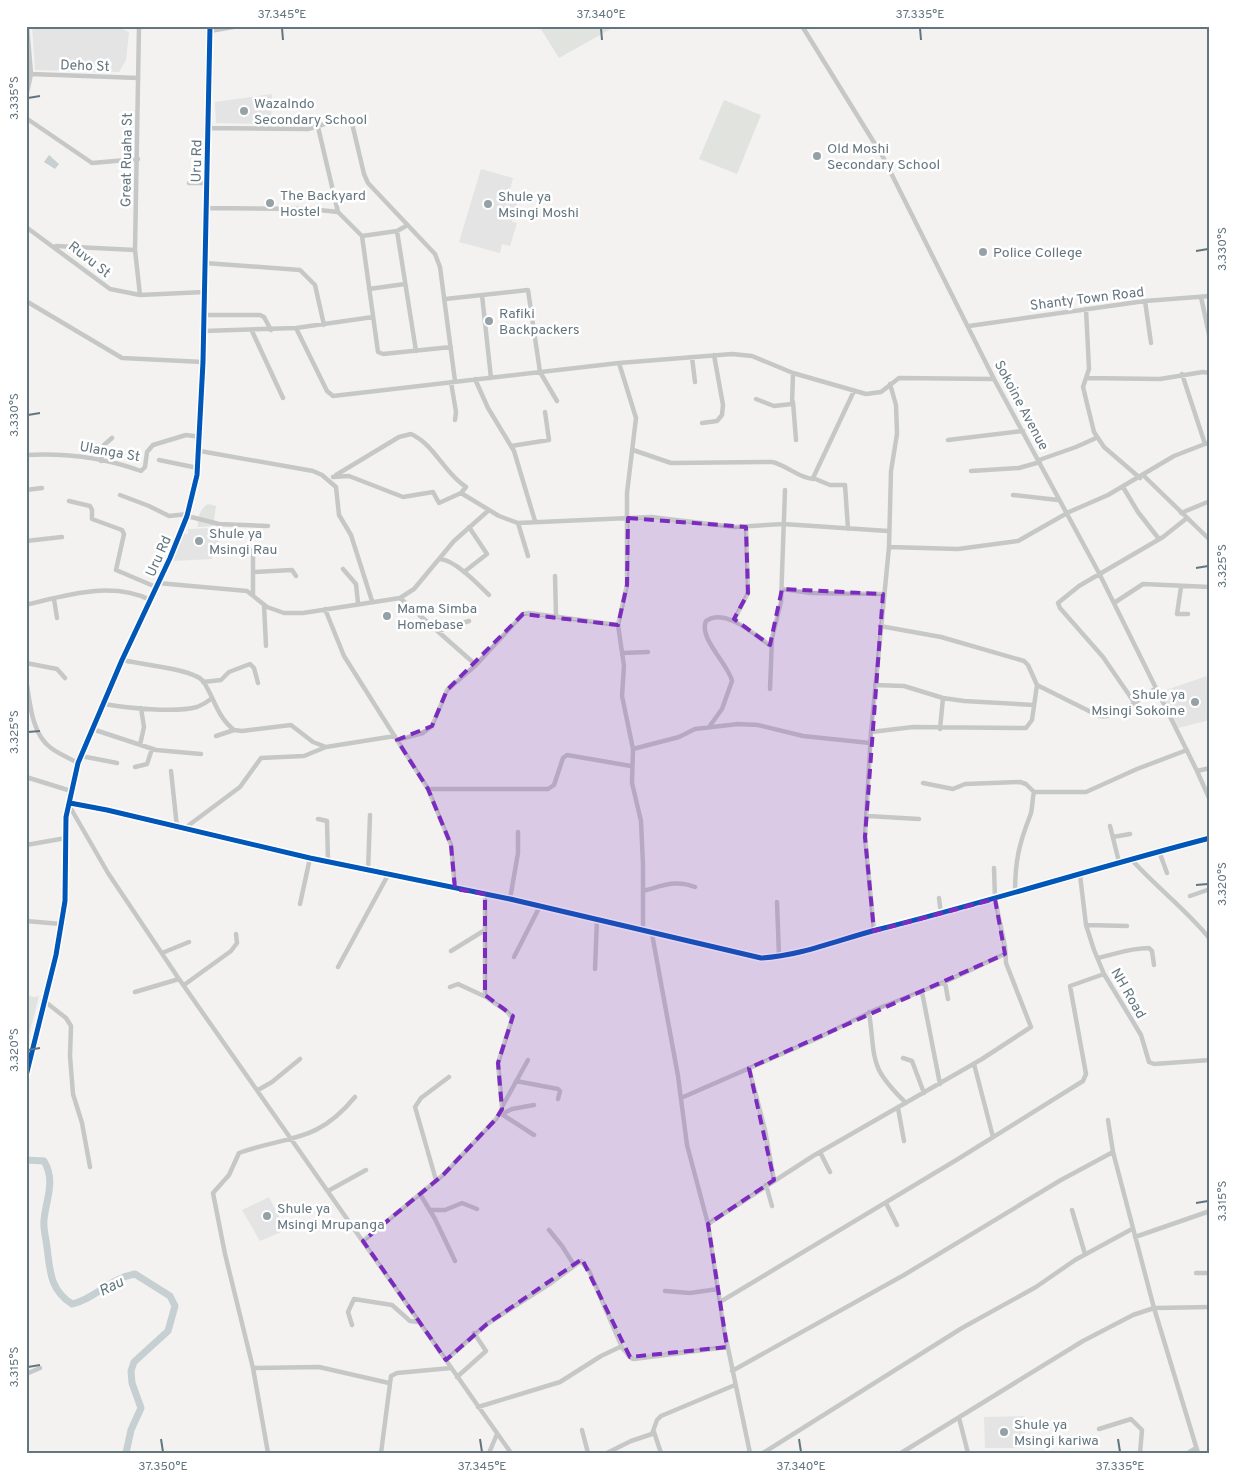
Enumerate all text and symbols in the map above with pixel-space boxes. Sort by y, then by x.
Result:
text: 37.345°E [257,7,307,23]
text: 37.340°E [576,7,626,23]
text: 37.335°E [896,7,944,23]
street label: Deho St [60,57,110,76]
text: 3.335°S [7,76,23,120]
place label: Wazalndo Secondary School [254,96,367,129]
marker: Wazalndo Secondary School [238,105,250,117]
street label: Great Ruaha St [118,113,137,207]
street label: Uru Rd [189,139,206,183]
place label: Old Moshi Secondary School [827,141,940,174]
marker: Old Moshi Secondary School [811,150,823,162]
place label: The Backyard Hostel [280,188,366,221]
place label: Shule ya Msingi Moshi [498,189,579,222]
marker: The Backyard Hostel [264,197,276,209]
marker: Shule ya Msingi Moshi [482,198,494,210]
text: 3.330°S [1215,227,1231,271]
street label: Ruvu St [65,238,114,282]
place label: Police College [993,245,1082,262]
marker: Police College [977,246,989,258]
street label: Shanty Town Road [1029,284,1145,315]
place label: Rafiki Backpackers [499,306,580,339]
marker: Rafiki Backpackers [483,315,495,327]
street label: Sokoine Avenue [990,358,1052,454]
text: 3.330°S [7,393,23,437]
street label: Ulanga St [78,439,141,466]
place label: Shule ya Msingi Rau [209,526,277,559]
street label: Uru Rd [143,534,176,580]
marker: Shule ya Msingi Rau [193,535,205,547]
text: 3.325°S [1215,544,1231,588]
place label: Mama Simba Homebase [397,601,477,634]
marker: Mama Simba Homebase [381,610,393,622]
place label: Shule ya Msingi Sokoine [1091,687,1185,720]
marker: Shule ya Msingi Sokoine [1189,696,1201,708]
text: 3.325°S [7,710,23,754]
text: 3.320°S [1215,862,1231,906]
street label: NH Road [1106,966,1149,1022]
text: 3.320°S [7,1028,23,1072]
text: 3.315°S [1215,1180,1231,1222]
place label: Shule ya Msingi Mrupanga [277,1201,385,1234]
marker: Shule ya Msingi Mrupanga [261,1210,273,1222]
water label: Rau [96,1273,128,1302]
text: 3.315°S [7,1346,23,1388]
place label: Shule ya Msingi kariwa [1014,1417,1099,1450]
marker: Shule ya Msingi kariwa [998,1426,1010,1438]
text: 37.350°E [138,1459,188,1475]
text: 37.345°E [457,1459,507,1475]
text: 37.340°E [776,1459,826,1475]
text: 37.335°E [1096,1459,1144,1475]

